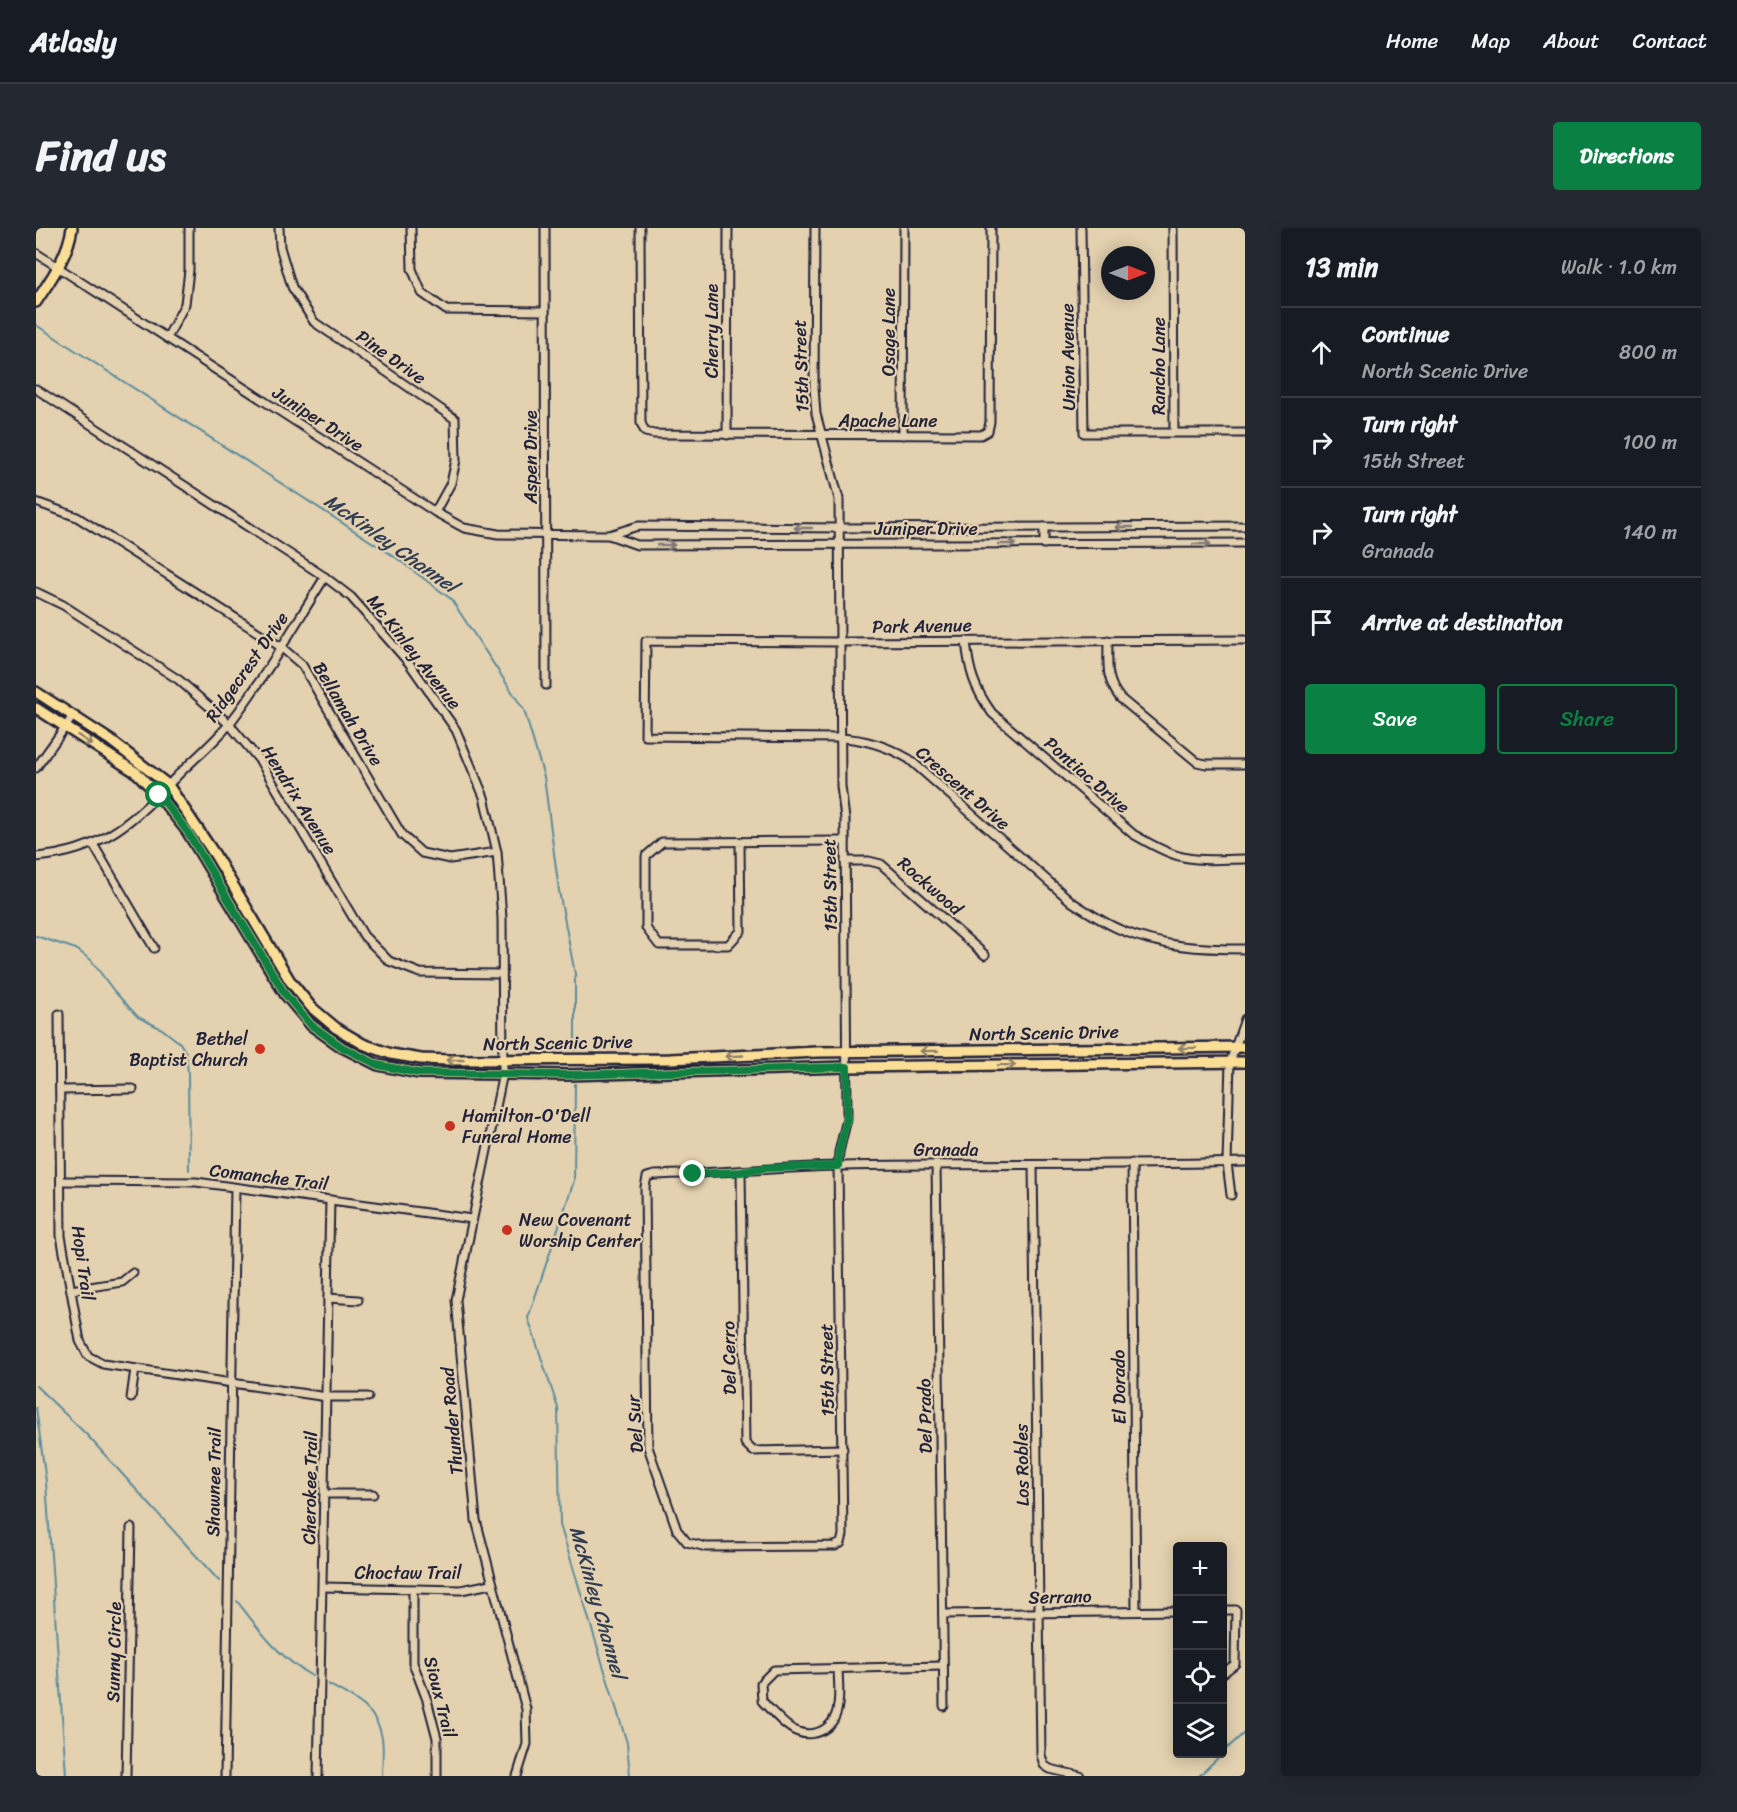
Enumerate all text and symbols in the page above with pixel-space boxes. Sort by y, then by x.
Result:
text: Atlasly [30,17,117,66]
text: Home [1386,22,1438,60]
text: Map [1471,22,1510,60]
text: About [1543,22,1600,60]
text: Contact [1633,22,1707,60]
text: Find us [36,119,166,193]
button: Directions [1553,122,1701,190]
text: 13 min [1305,244,1378,290]
north arrow [1101,246,1155,300]
text: Walk · 1.0 km [1561,250,1677,285]
street label: Cherry Lane [696,283,728,378]
street label: Osage Lane [873,288,905,376]
street label: Union Avenue [1051,303,1085,411]
text: Continue [1362,315,1450,354]
street label: Rancho Lane [1143,317,1175,415]
street label: 15th Street [783,319,819,413]
street label: Pine Drive [349,321,433,393]
text: 800 m [1619,335,1677,370]
icon: ahead [1305,336,1338,369]
text: North Scenic Drive [1362,354,1528,389]
street label: Juniper Drive [265,377,370,461]
street label: Apache Lane [838,405,938,437]
text: Turn right [1362,405,1457,444]
street label: Aspen Drive [515,410,547,505]
text: 100 m [1623,425,1677,460]
icon: right [1305,426,1338,459]
text: 15th Street [1362,444,1465,479]
water label: McKinley Channel [316,484,469,605]
text: Turn right [1362,495,1457,534]
street label: Juniper Drive [873,513,978,545]
text: 140 m [1623,515,1677,550]
icon: right [1305,516,1338,549]
one-way arrow [1114,521,1134,533]
one-way arrow [793,522,813,534]
text: Granada [1362,534,1434,569]
one-way arrow [997,538,1017,550]
one-way arrow [1192,538,1212,550]
one-way arrow [655,539,675,551]
street label: Mc Kinley Avenue [358,587,470,717]
text: Arrive at destination [1362,603,1563,642]
street label: Ridgecrest Drive [197,605,297,729]
icon: arrive [1305,606,1338,639]
street label: Park Avenue [872,609,972,643]
street label: Bellamah Drive [304,655,392,773]
button: Save [1305,684,1485,754]
button: Share [1497,684,1677,754]
street label: Pontiac Drive [1036,728,1138,822]
one-way arrow [76,734,93,746]
street label: Crescent Drive [908,737,1018,839]
street label: Hendrix Avenue [252,739,346,861]
route start [145,781,171,807]
street label: 15th Street [813,838,847,932]
street label: Rockwood [890,848,971,925]
street label: North Scenic Drive [969,1016,1119,1050]
place label: Bethel Baptist Church [129,1023,249,1076]
street label: North Scenic Drive [483,1026,633,1060]
marker: Bethel Baptist Church [253,1042,267,1056]
one-way arrow [1177,1042,1197,1053]
one-way arrow [919,1045,939,1057]
one-way arrow [724,1050,744,1061]
one-way arrow [445,1054,465,1066]
one-way arrow [996,1060,1016,1071]
place label: Hamilton-O'Dell Funeral Home [462,1100,591,1153]
marker: Hamilton-O'Dell Funeral Home [443,1119,457,1133]
street label: Granada [914,1134,978,1166]
street label: Comanche Trail [208,1154,331,1200]
route end [679,1160,705,1186]
place label: New Covenant Worship Center [519,1204,641,1257]
street label: Hopi Trail [62,1223,104,1303]
marker: New Covenant Worship Center [500,1223,514,1237]
street label: Del Cerro [712,1321,746,1395]
street label: 15th Street [810,1323,844,1417]
street label: El Dorado [1102,1349,1136,1425]
street label: Thunder Road [431,1364,473,1476]
street label: Del Prado [908,1378,942,1454]
street label: Del Sur [617,1392,653,1454]
street label: Los Robles [1005,1423,1039,1506]
street label: Shawnee Trail [197,1426,231,1537]
street label: Cherokee Trail [293,1430,327,1545]
water label: McKinley Channel [559,1522,637,1687]
map controls [1173,1542,1227,1758]
button: + [1173,1542,1227,1596]
street label: Choctaw Trail [354,1557,462,1589]
street label: Serrano [1028,1580,1092,1614]
button: − [1173,1596,1227,1650]
street label: Sunny Circle [97,1601,131,1703]
button: locate [1173,1650,1227,1704]
street label: Sioux Trail [414,1653,466,1742]
button: layers [1173,1704,1227,1758]

